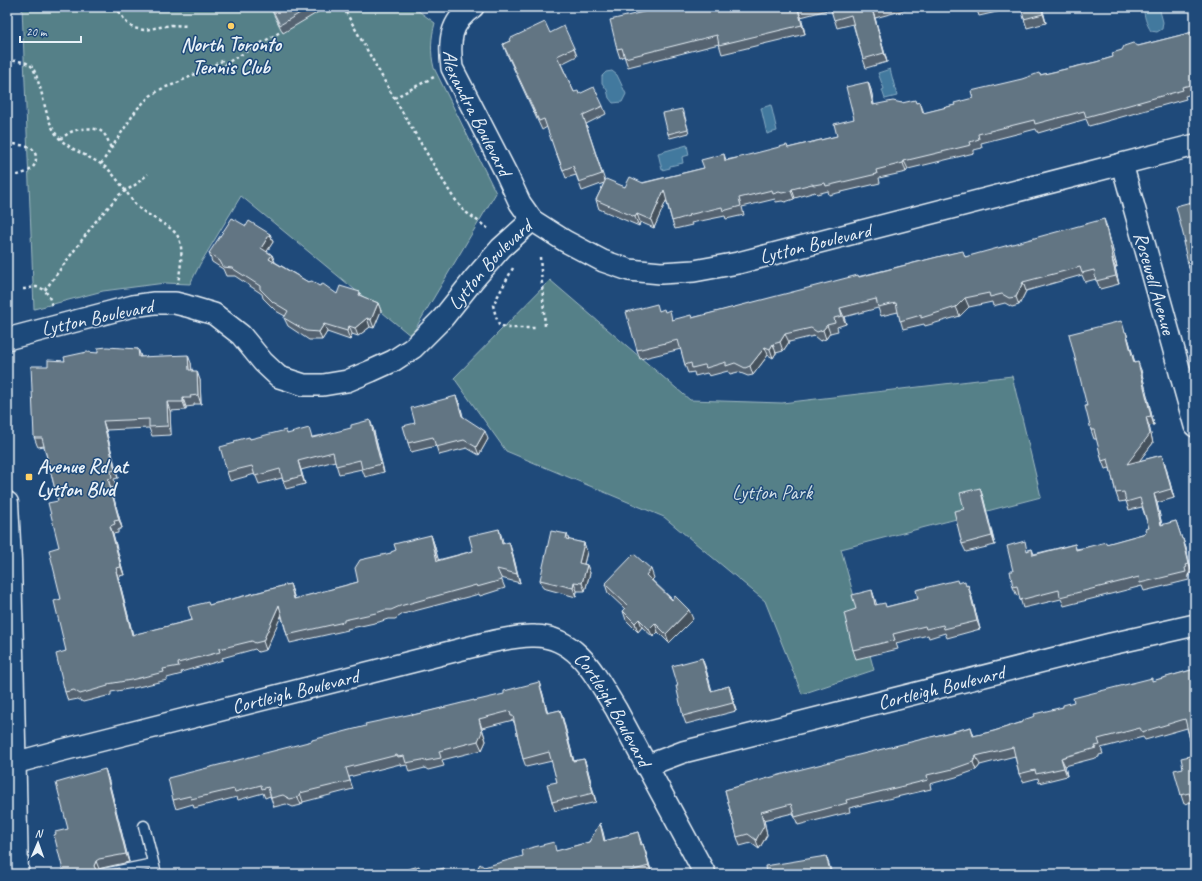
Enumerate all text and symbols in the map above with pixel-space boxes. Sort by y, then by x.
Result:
scale bar [20,18,81,44]
marker: North Toronto Tennis Club [226,21,236,31]
text: 20 m [26,24,48,40]
place label: North Toronto Tennis Club [181,32,283,80]
street label: Alexandra Boulevard [438,50,519,183]
street label: Lytton Boulevard [442,212,539,315]
street label: Lytton Boulevard [757,217,876,269]
street label: Rosewell Avenue [1128,229,1181,339]
street label: Lytton Boulevard [39,293,158,342]
place label: Avenue Rd at Lytton Blvd [37,454,130,502]
marker: Avenue Rd at Lytton Blvd [24,472,34,482]
park label: Lytton Park [732,480,814,505]
street label: Cortleigh Boulevard [569,646,658,774]
street label: Cortleigh Boulevard [875,659,1010,715]
street label: Cortleigh Boulevard [229,663,364,719]
north arrow [18,823,58,863]
text: N [35,826,44,840]

